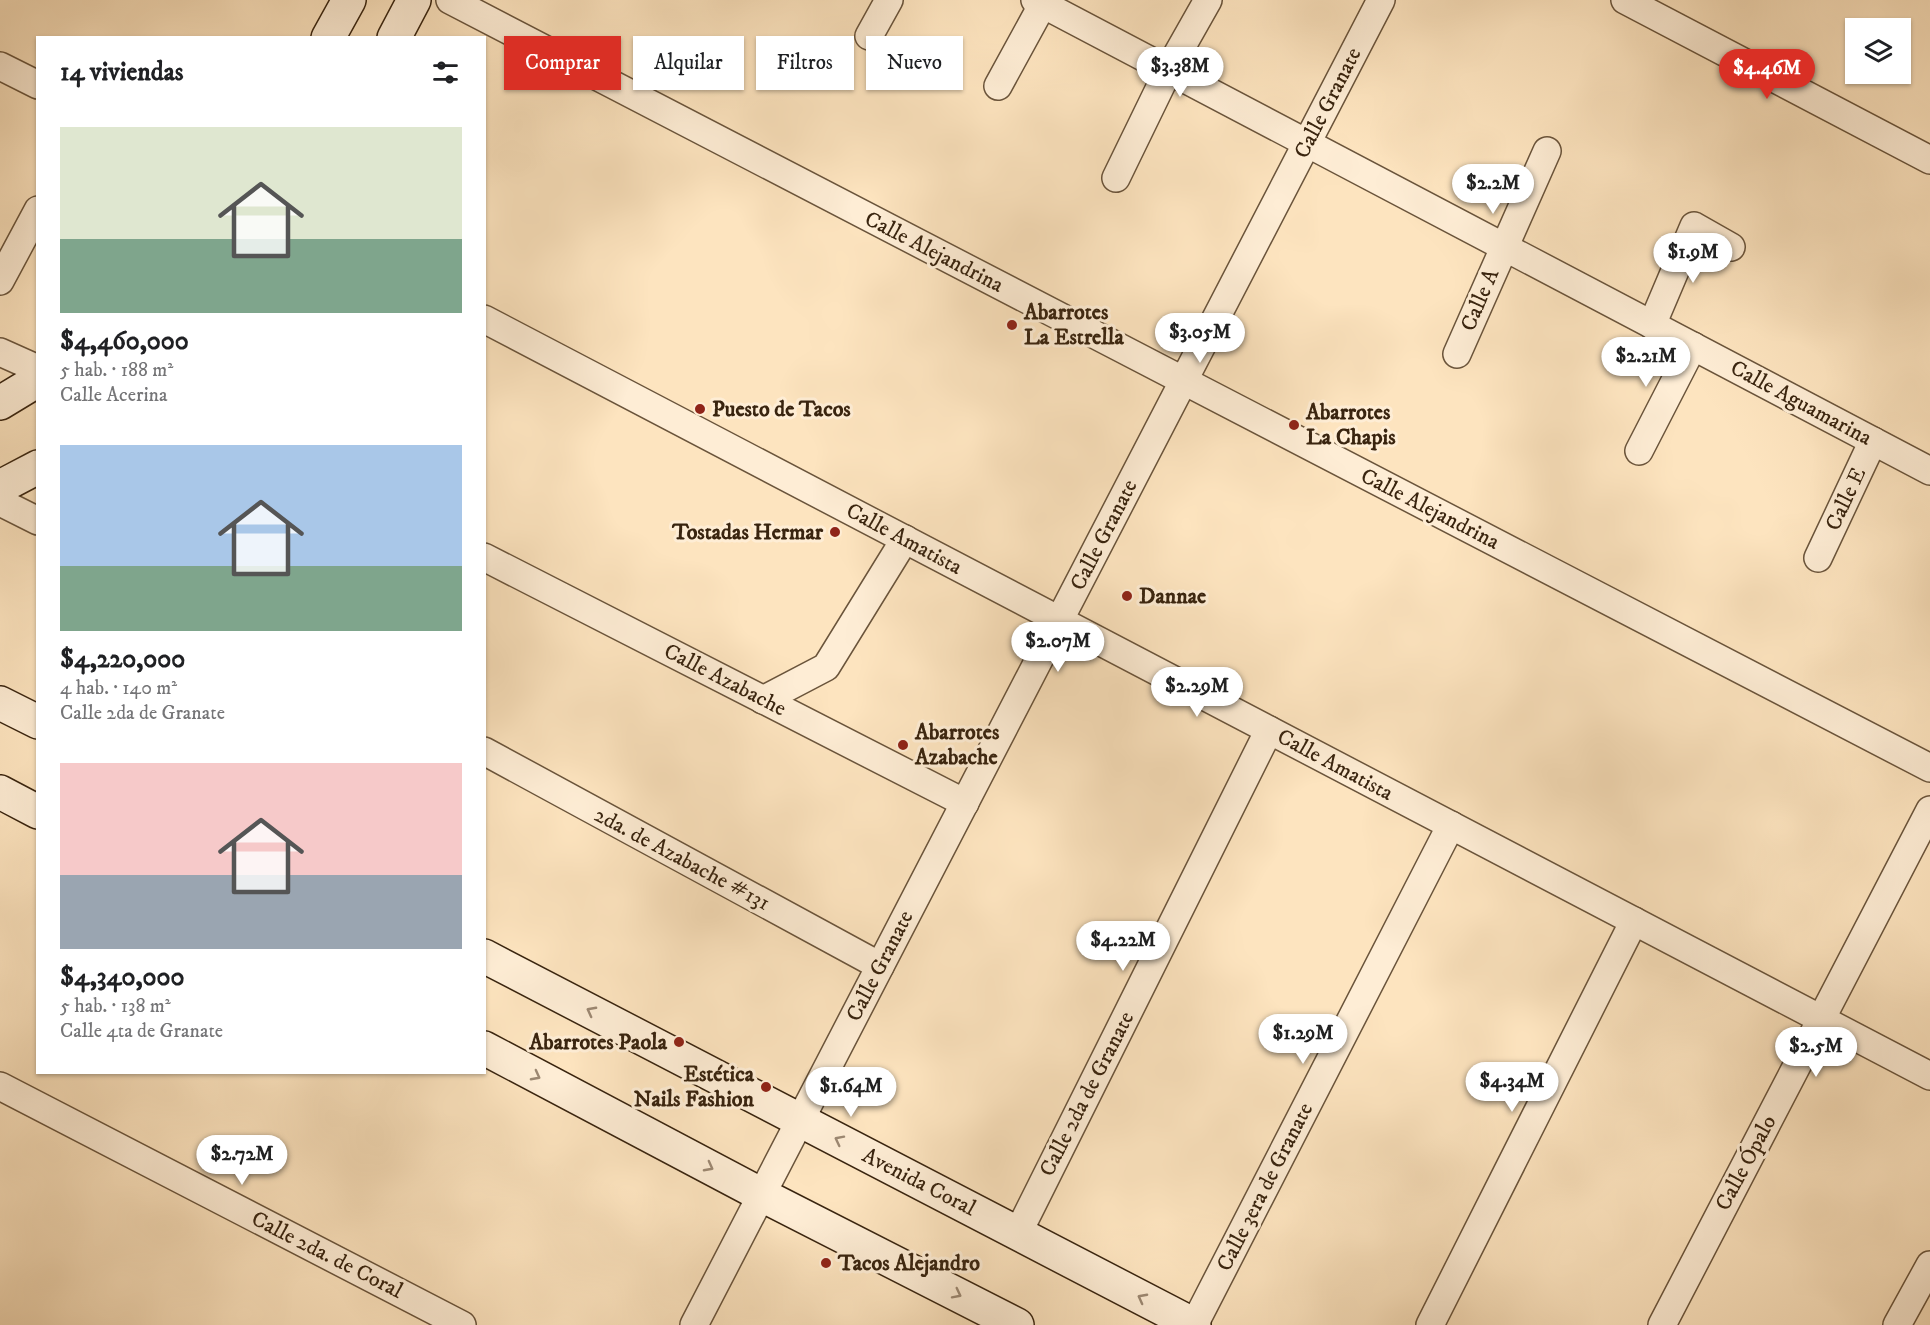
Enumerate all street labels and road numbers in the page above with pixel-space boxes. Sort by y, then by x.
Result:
street label: Calle Granate [1289,43,1367,163]
street label: Calle Alejandrina [860,205,1009,299]
street label: Calle A [1455,264,1506,335]
street label: Calle Aguamarina [1726,354,1877,452]
street label: Calle Alejandrina [1356,462,1505,556]
street label: Calle E [1820,463,1872,535]
street label: Calle Granate [1065,475,1143,595]
street label: Calle Amatista [841,497,967,581]
street label: Calle Azabache [659,638,791,722]
street label: Calle Amatista [1272,723,1398,807]
street label: 2da. de Azabache #131 [589,801,775,917]
street label: Calle Granate [841,906,919,1026]
street label: Calle 2da de Granate [1034,1007,1140,1181]
street label: Calle 3era de Granate [1211,1098,1319,1276]
street label: Calle Ópalo [1709,1110,1782,1215]
street label: Avenida Coral [858,1142,981,1222]
street label: Calle 2da. de Coral [247,1205,408,1305]

